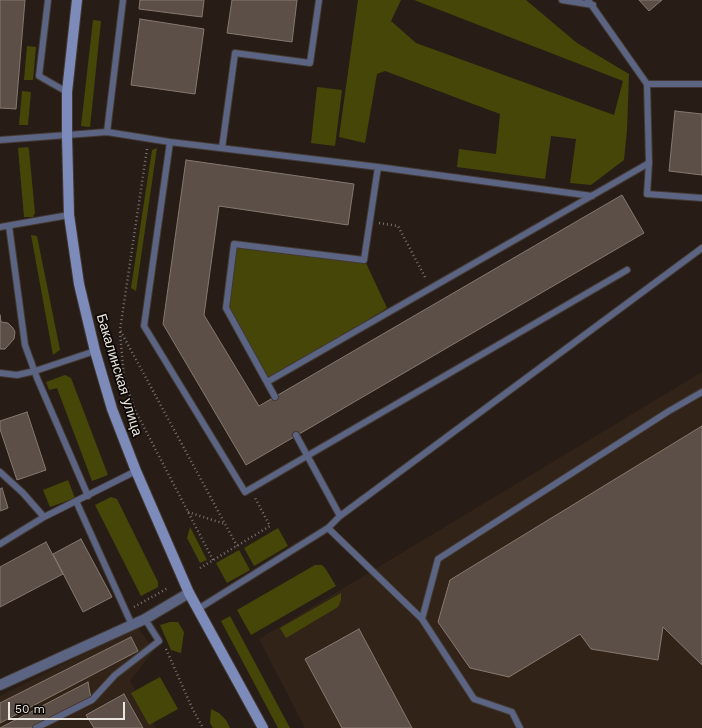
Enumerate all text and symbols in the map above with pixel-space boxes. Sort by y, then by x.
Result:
street label: Бакалинская улица [92,312,146,438]
scale bar [10,694,127,720]
text: 50 m [15,702,45,716]

